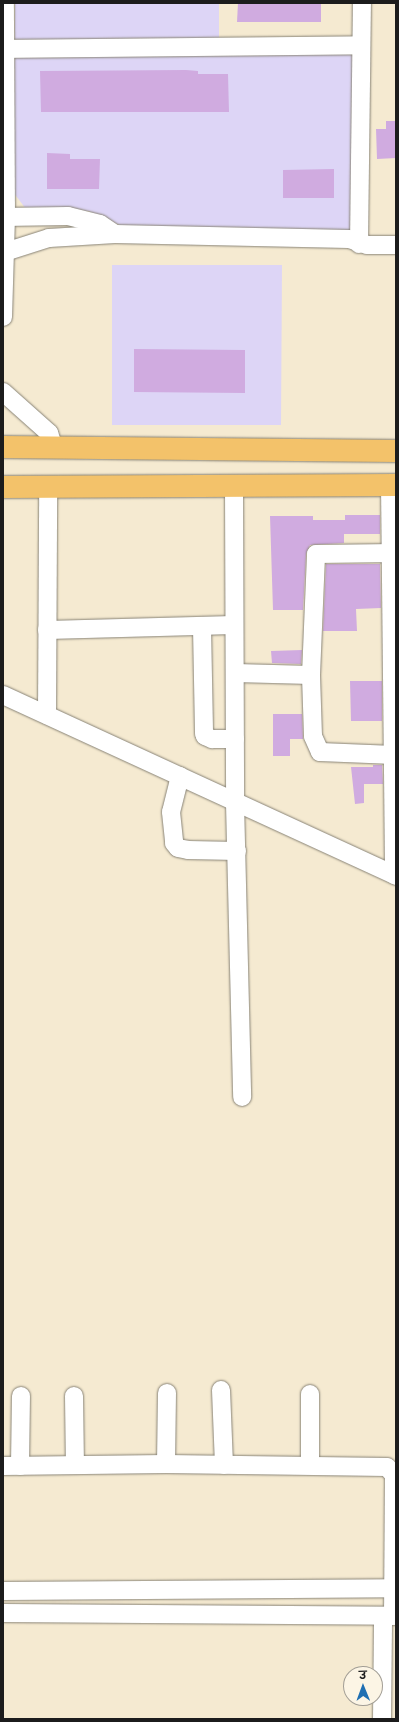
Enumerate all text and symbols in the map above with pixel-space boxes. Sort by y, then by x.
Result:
north arrow [343,1666,383,1706]
text: उ [359,1667,367,1682]

